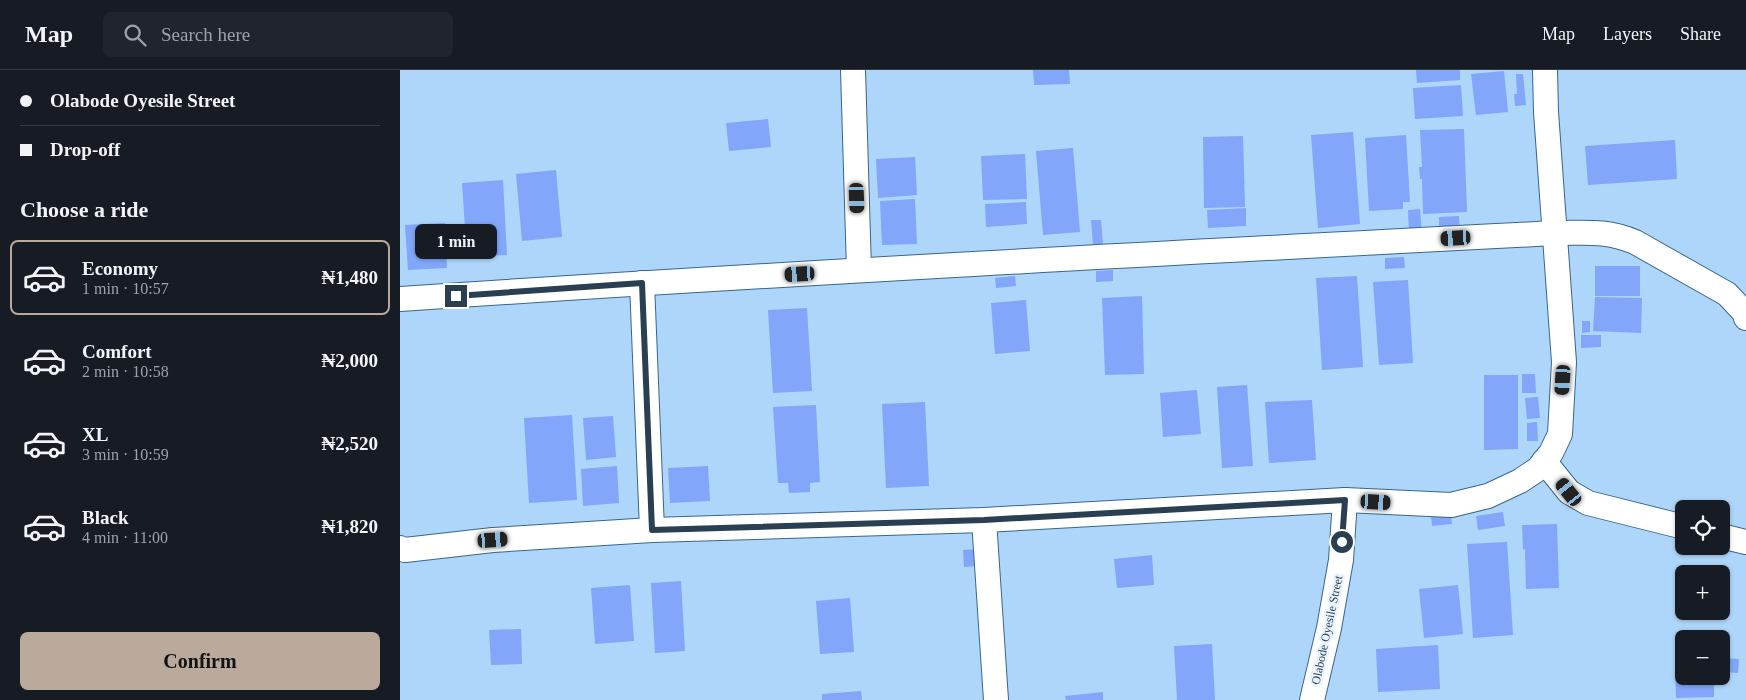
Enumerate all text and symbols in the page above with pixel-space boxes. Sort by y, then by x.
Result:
search box [103,12,453,57]
text: Map [25,21,73,47]
icon: search [121,21,149,49]
text: Search here [161,24,250,45]
text: Map [1542,24,1575,44]
text: Layers [1603,24,1652,44]
text: Share [1680,24,1721,44]
text: Olabode Oyesile Street [50,90,235,111]
text: Drop-off [50,139,120,160]
car [848,183,865,213]
text: Choose a ride [20,197,148,222]
callout: 1 min [415,224,497,258]
car [1440,230,1471,246]
text: 1 min [437,233,475,250]
icon: car [22,255,67,300]
text: Economy [82,258,158,279]
car [784,266,815,282]
text: ₦1,480 [322,267,378,288]
text: 1 min · 10:57 [82,280,169,297]
route end [445,285,467,307]
icon: car [22,338,67,383]
text: Comfort [82,341,152,362]
text: ₦2,000 [322,350,378,371]
text: 2 min · 10:58 [82,363,169,380]
car [1554,365,1571,395]
icon: car [22,421,67,466]
text: XL [82,424,108,445]
text: ₦2,520 [322,433,378,454]
text: 3 min · 10:59 [82,446,169,463]
car [1553,476,1584,508]
car [1360,494,1391,510]
map controls [1675,500,1730,685]
button: locate [1675,500,1730,555]
icon: car [22,504,67,549]
text: Black [82,507,128,528]
text: ₦1,820 [322,516,378,537]
text: 4 min · 11:00 [82,529,168,546]
car [477,531,508,549]
route start [1331,531,1353,553]
button: + [1675,565,1730,620]
street label: Olabode Oyesile Street [1309,573,1346,686]
button: − [1675,630,1730,685]
button: Confirm [20,632,380,690]

